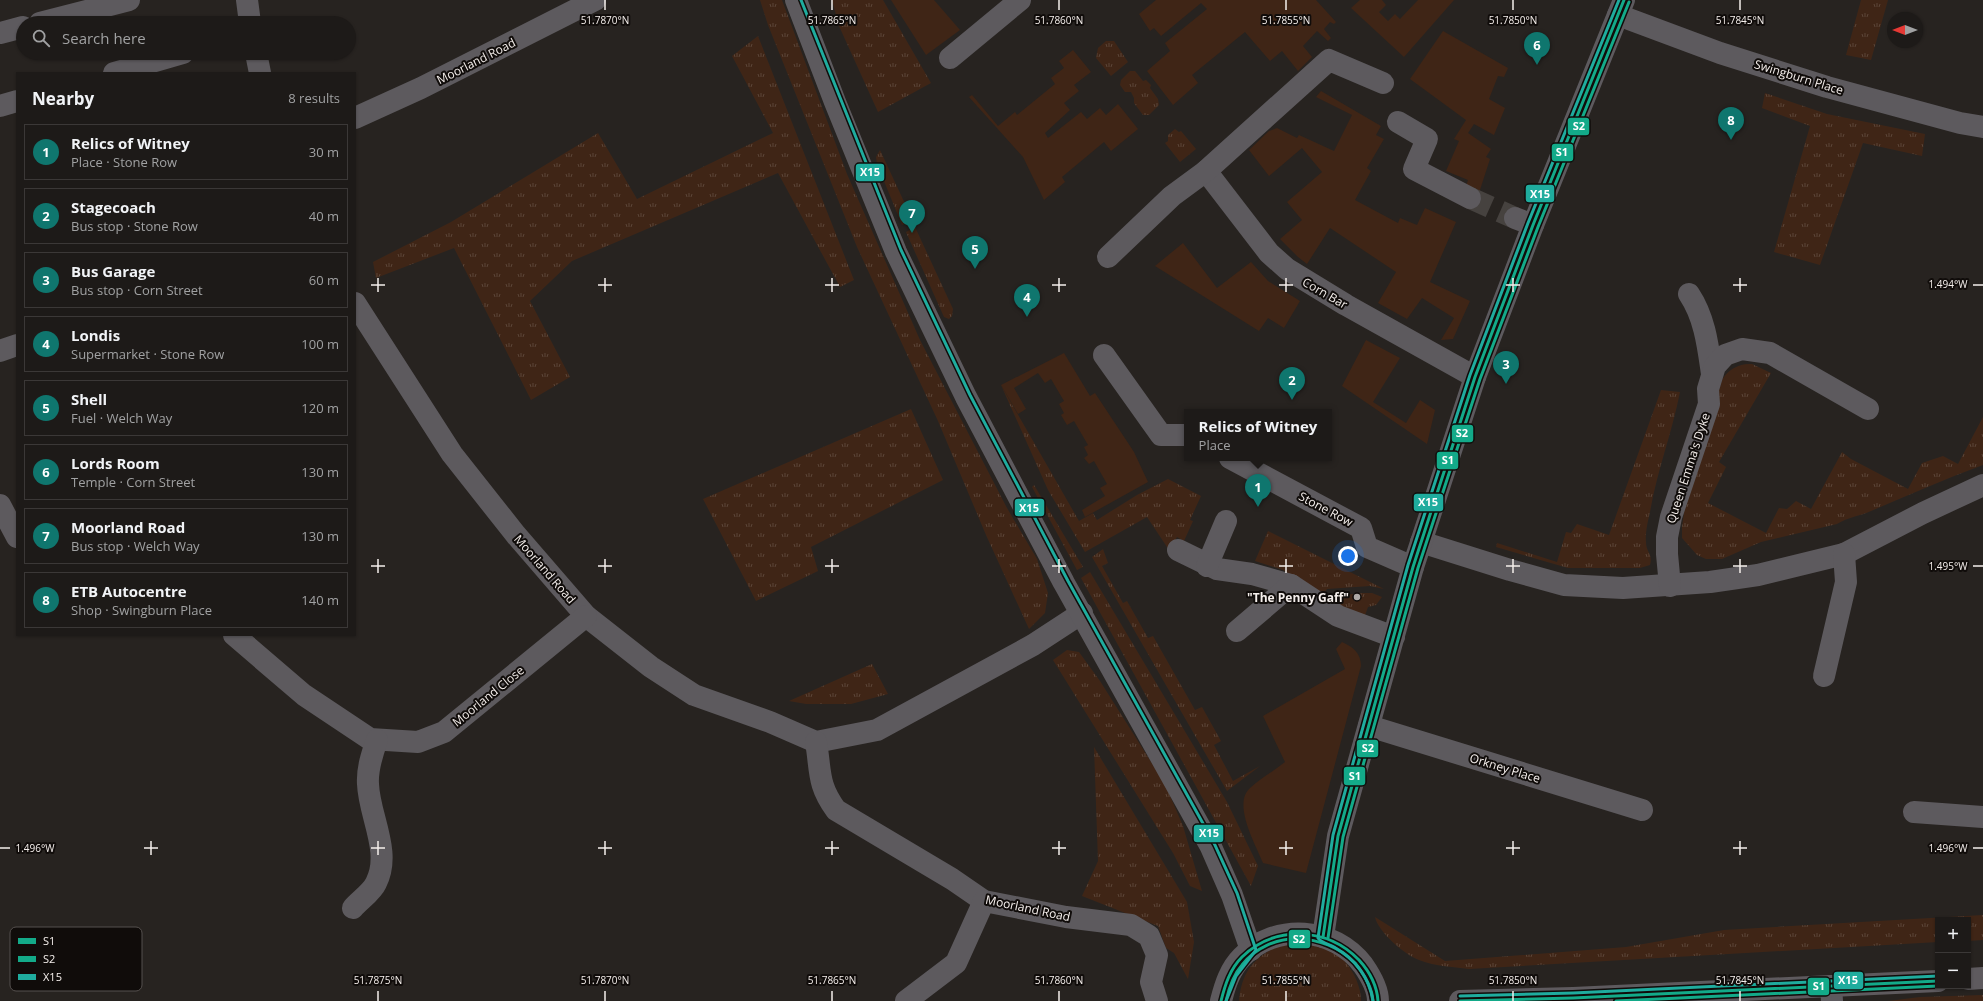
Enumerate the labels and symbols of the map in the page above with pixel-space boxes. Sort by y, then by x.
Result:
north arrow [1887,12,1923,48]
text: 51.7870°N [581,13,629,27]
text: 51.7865°N [808,13,856,27]
text: 51.7860°N [1035,13,1083,27]
text: 51.7855°N [1262,13,1310,27]
text: 51.7850°N [1489,13,1537,27]
text: 51.7845°N [1716,13,1764,27]
pin: 6 [1524,32,1550,65]
street label: Moorland Road [434,34,518,88]
street label: Swingburn Place [1752,55,1846,99]
pin: 8 [1718,107,1744,140]
line badge: S2 [1567,117,1590,136]
text: S2 [1573,118,1585,133]
line badge: S1 [1551,143,1574,162]
text: S1 [1556,144,1568,159]
line badge: X15 [855,163,885,182]
text: X15 [860,164,880,179]
line badge: X15 [1525,184,1555,203]
text: X15 [1530,186,1550,201]
pin: 7 [899,200,925,233]
pin: 5 [962,236,988,269]
street label: Corn Bar [1299,273,1351,313]
text: 1.494°W [1928,277,1968,291]
pin: 4 [1014,284,1040,317]
pin: 3 [1493,351,1519,384]
pin: 2 [1279,367,1305,400]
street label: Queen Emma's Dyke [1662,410,1714,526]
line badge: S2 [1451,424,1474,443]
text: S2 [1456,425,1468,440]
line badge: S1 [1436,451,1459,470]
text: S1 [1442,452,1454,467]
pin: 1 [1245,474,1271,507]
street label: Stone Row [1296,488,1357,531]
line badge: X15 [1413,493,1444,512]
text: X15 [1418,494,1438,509]
line badge: X15 [1014,498,1045,517]
text: X15 [1019,500,1039,515]
street label: Moorland Road [510,531,580,607]
your location [1338,546,1358,566]
text: 1.495°W [1928,559,1968,573]
place label: "The Penny Gaff" [1247,589,1349,606]
marker: "The Penny Gaff" [1352,592,1362,602]
street label: Moorland Close [448,662,528,730]
line badge: S2 [1356,739,1379,758]
text: S2 [1362,740,1374,755]
street label: Orkney Place [1468,749,1543,787]
line badge: S1 [1343,766,1366,786]
text: S1 [1349,768,1361,783]
line badge: X15 [1193,824,1224,843]
text: X15 [1199,825,1219,840]
text: 1.496°W [15,841,55,855]
text: 1.496°W [1928,841,1968,855]
street label: Moorland Road [984,891,1072,925]
legend [10,927,142,991]
line badge: S2 [1288,929,1311,949]
text: S2 [1293,931,1305,946]
text: S1 [43,933,55,948]
text: S2 [43,951,55,966]
text: X15 [43,969,62,984]
line badge: X15 [1833,971,1864,990]
text: X15 [1838,972,1858,987]
text: 51.7875°N [354,973,402,987]
text: 51.7870°N [581,973,629,987]
text: 51.7865°N [808,973,856,987]
text: 51.7860°N [1035,973,1083,987]
text: 51.7855°N [1262,973,1310,987]
text: 51.7850°N [1489,973,1537,987]
text: 51.7845°N [1716,973,1764,987]
line badge: S1 [1807,977,1830,996]
text: S1 [1813,978,1825,993]

